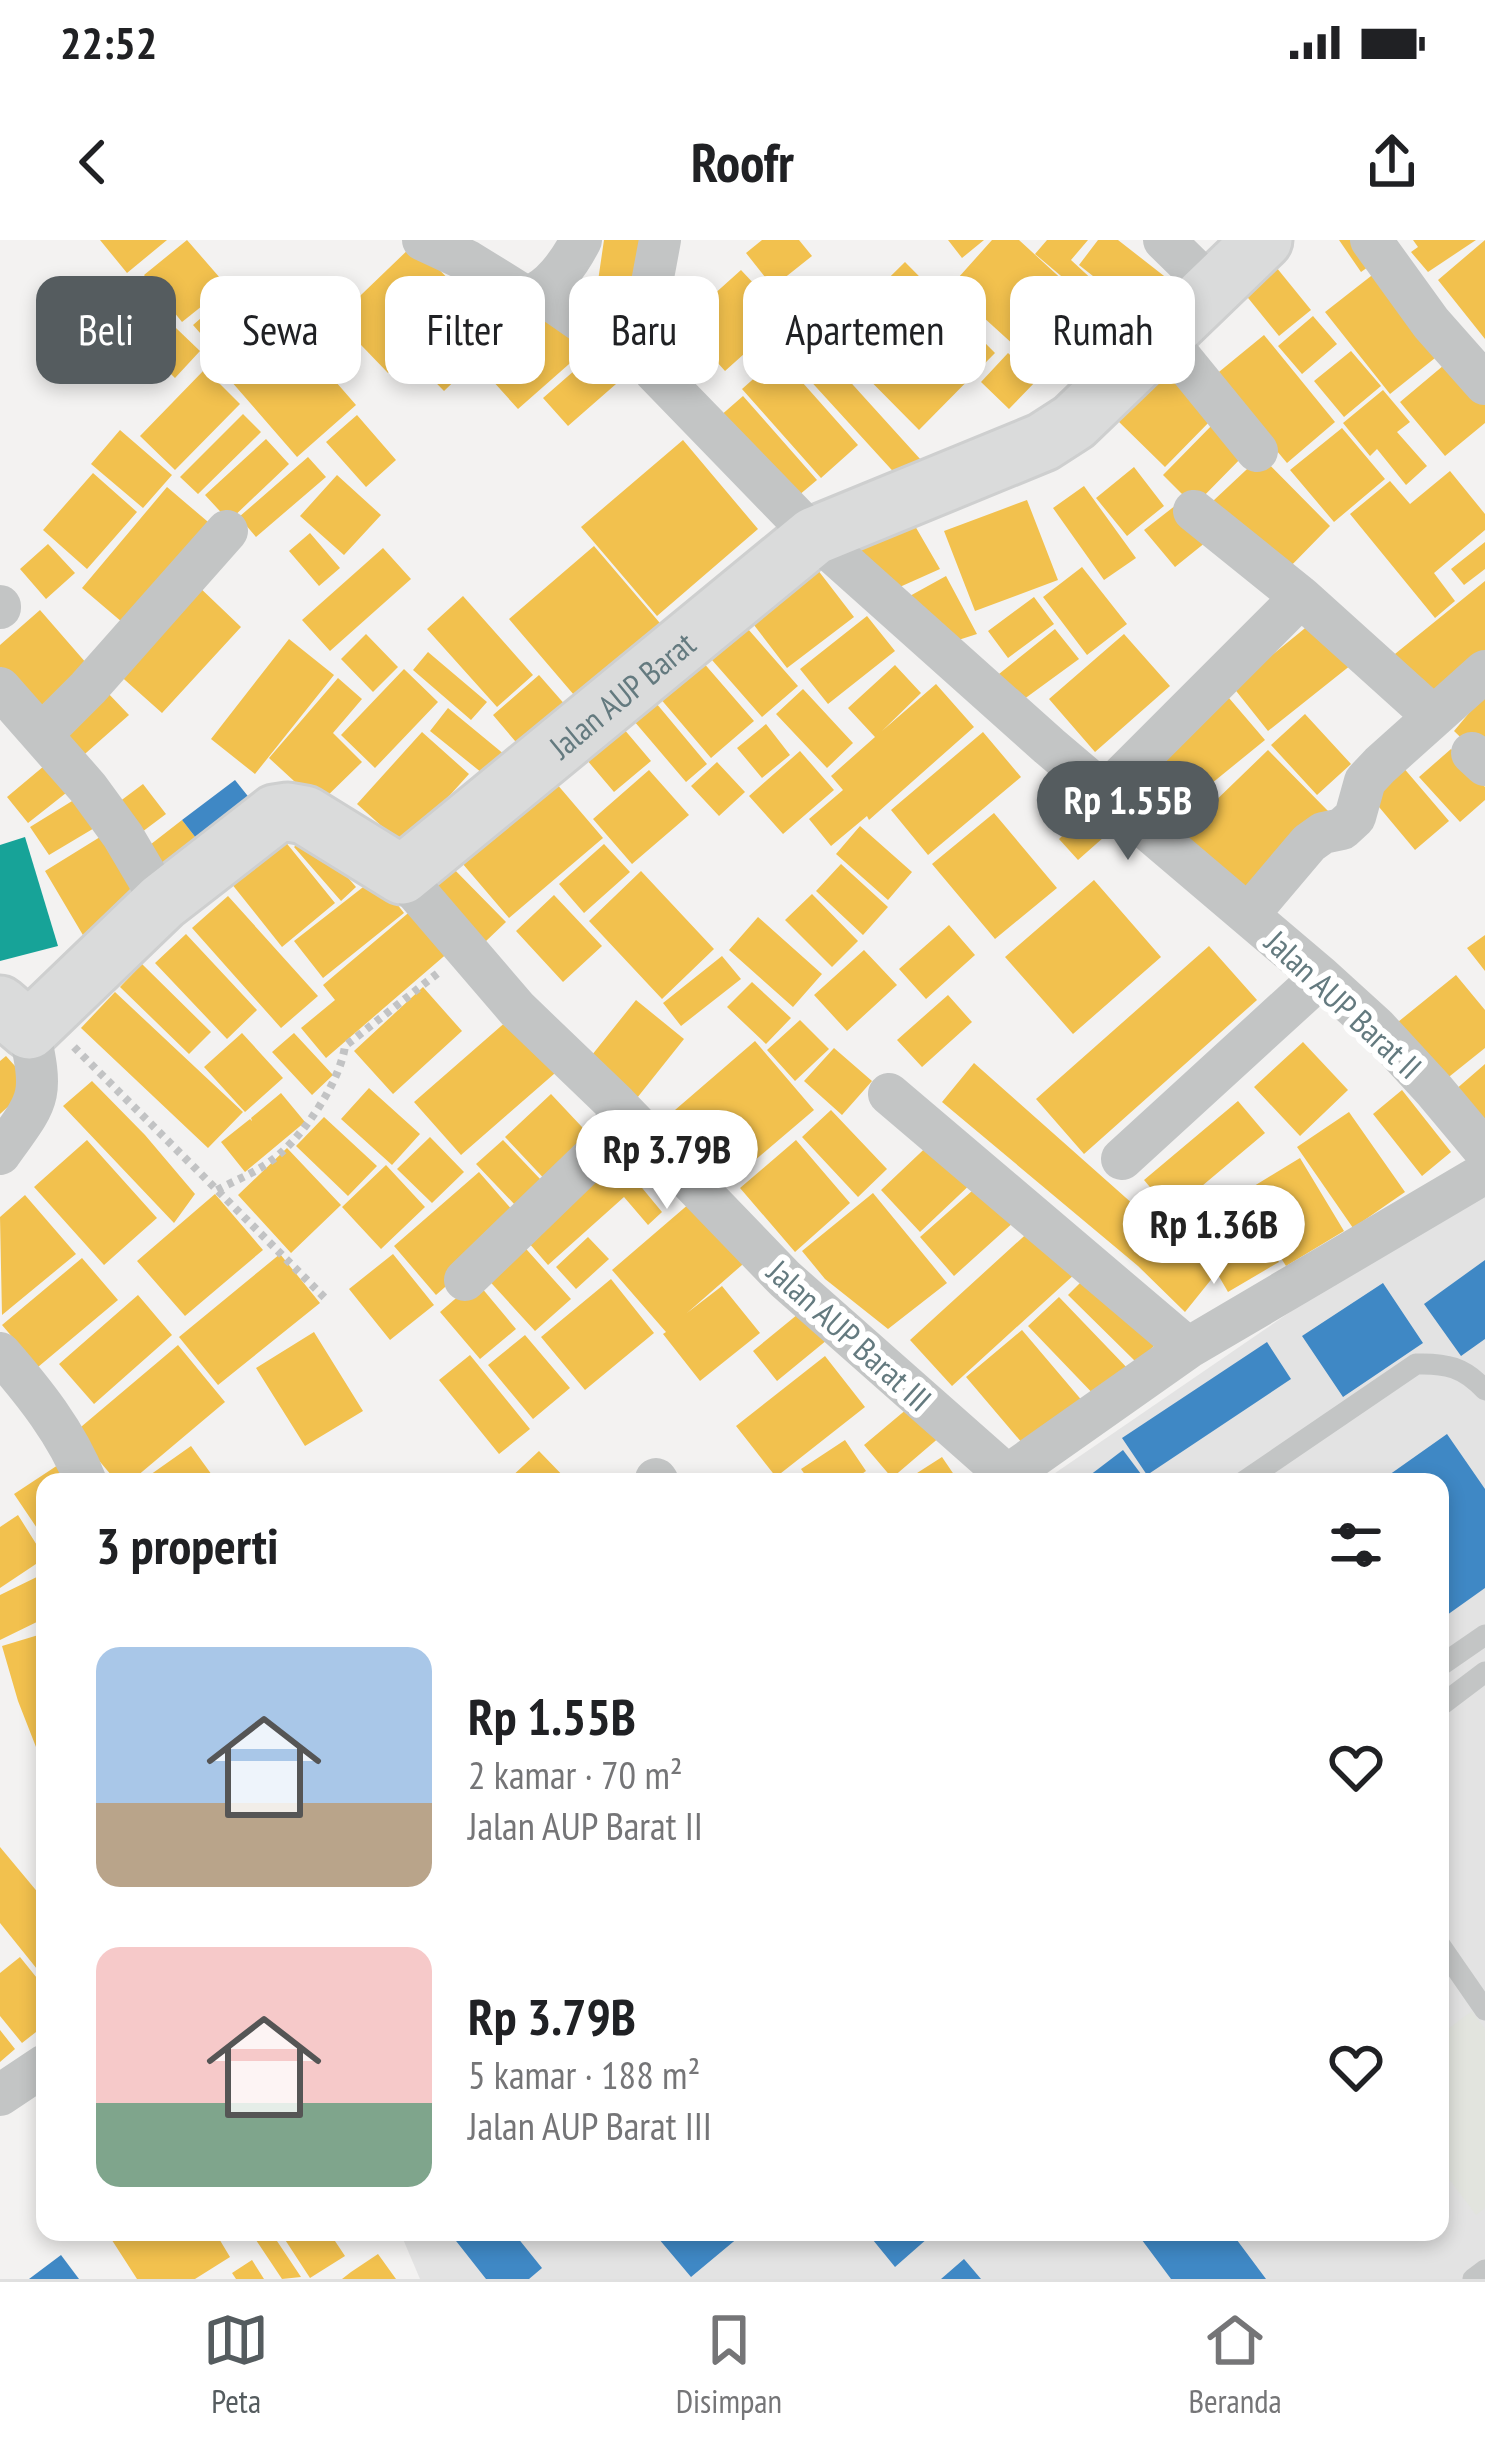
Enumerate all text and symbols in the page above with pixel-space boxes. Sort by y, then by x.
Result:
text: 22:52 [60,13,157,71]
text: Roofr [691,127,794,197]
icon: back [60,129,126,195]
icon: share [1359,129,1425,195]
chip: Beli [36,276,176,384]
chip: Sewa [200,276,361,384]
chip: Filter [385,276,545,384]
chip: Baru [569,276,719,384]
chip: Apartemen [743,276,986,384]
chip: Rumah [1010,276,1195,384]
street label: Jalan AUP Barat [539,622,703,768]
pin: Rp 1.55B [1004,761,1252,863]
text: Rp 1.55B [1064,774,1192,825]
street label: Jalan AUP Barat II [1256,920,1431,1087]
pin: Rp 3.79B [543,1110,791,1212]
text: Rp 3.79B [603,1123,731,1174]
pin: Rp 1.36B [1090,1185,1338,1287]
text: Rp 1.36B [1150,1198,1278,1249]
street label: Jalan AUP Barat III [758,1249,941,1420]
text: 3 properti [96,1512,278,1578]
icon: filters [1323,1512,1389,1578]
text: Rp 1.55B [468,1683,636,1749]
icon: home [192,1695,336,1839]
icon: heart [1323,1734,1389,1800]
text: 2 kamar · 70 m² [468,1749,683,1800]
text: Jalan AUP Barat II [468,1800,703,1851]
text: Rp 3.79B [468,1983,636,2049]
icon: home [192,1995,336,2139]
icon: heart [1323,2034,1389,2100]
text: 5 kamar · 188 m² [468,2049,700,2100]
text: Jalan AUP Barat III [468,2100,712,2151]
tab: Peta [203,2307,269,2422]
tab: Disimpan [676,2307,782,2422]
tab: Beranda [1188,2307,1282,2422]

